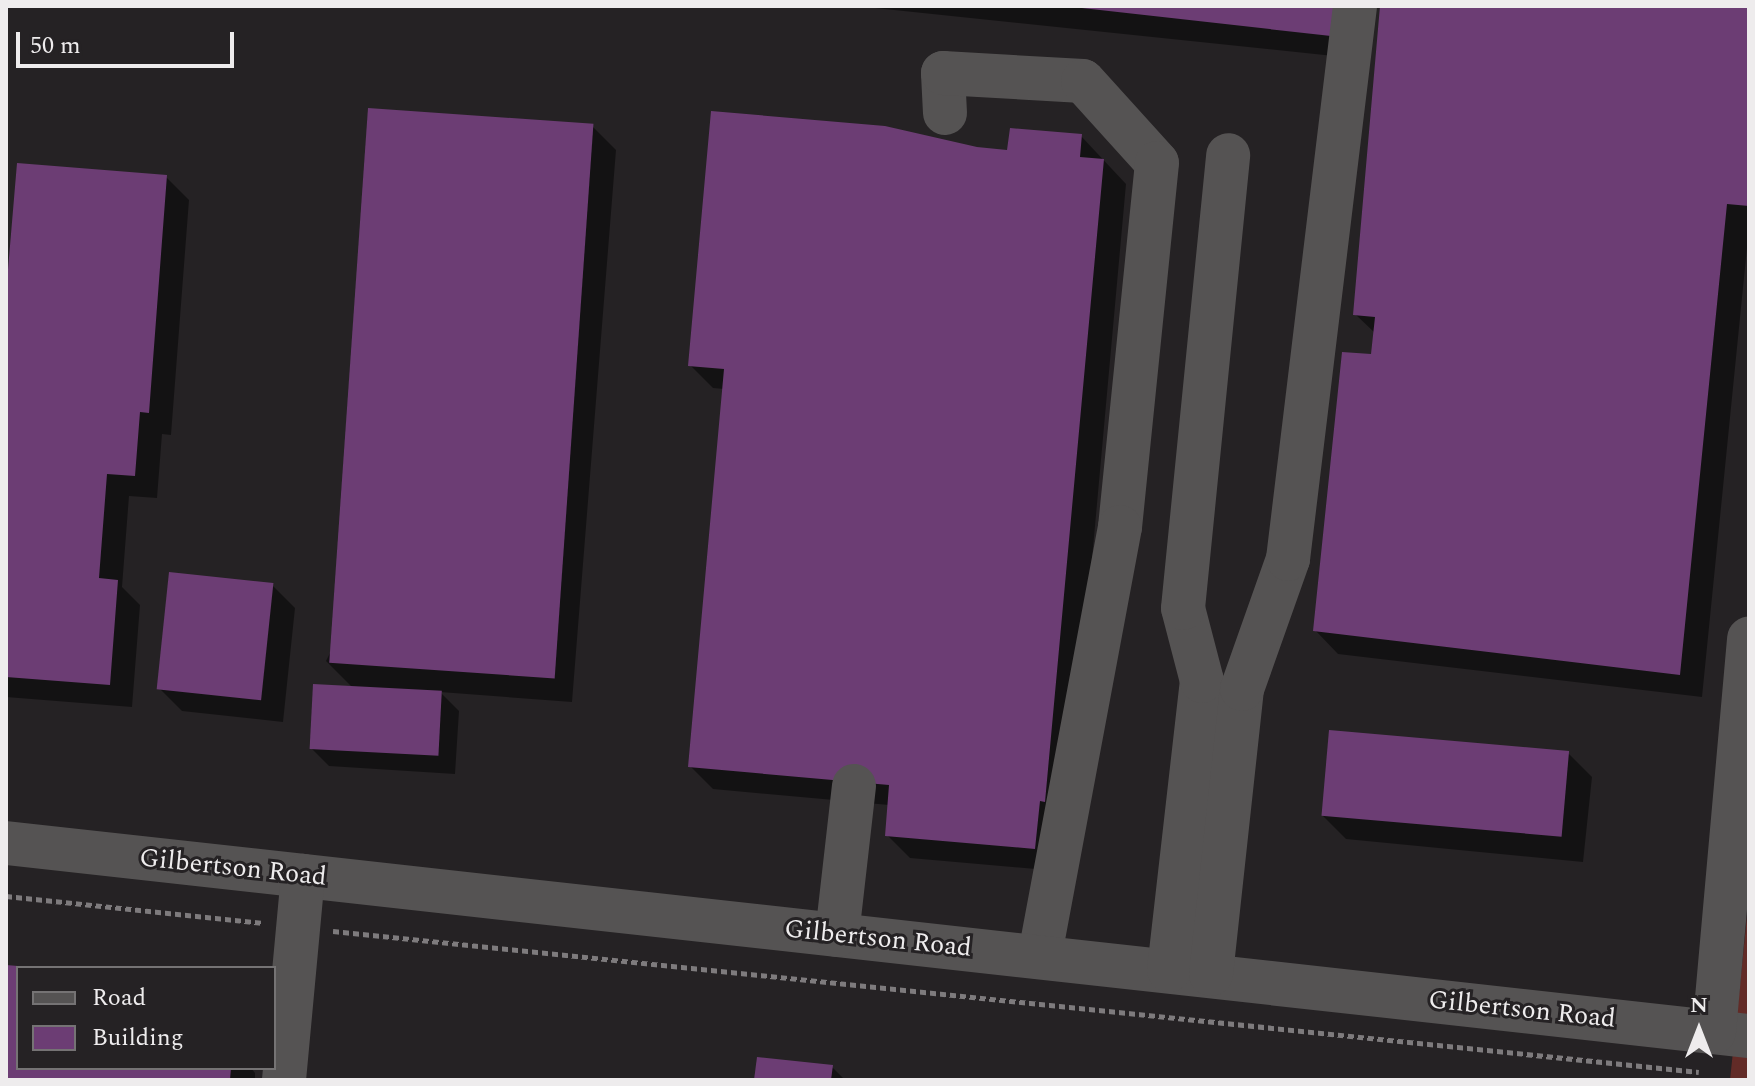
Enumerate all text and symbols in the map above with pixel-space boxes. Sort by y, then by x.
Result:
scale bar [20,16,238,66]
text: 50 m [30,28,81,64]
street label: Gilbertson Road [138,843,328,893]
street label: Gilbertson Road [783,914,973,964]
legend [16,966,276,1070]
text: Road [92,980,146,1016]
street label: Gilbertson Road [1427,985,1617,1035]
text: N [1690,989,1708,1022]
north arrow [1659,990,1739,1070]
text: Building [92,1020,184,1056]

